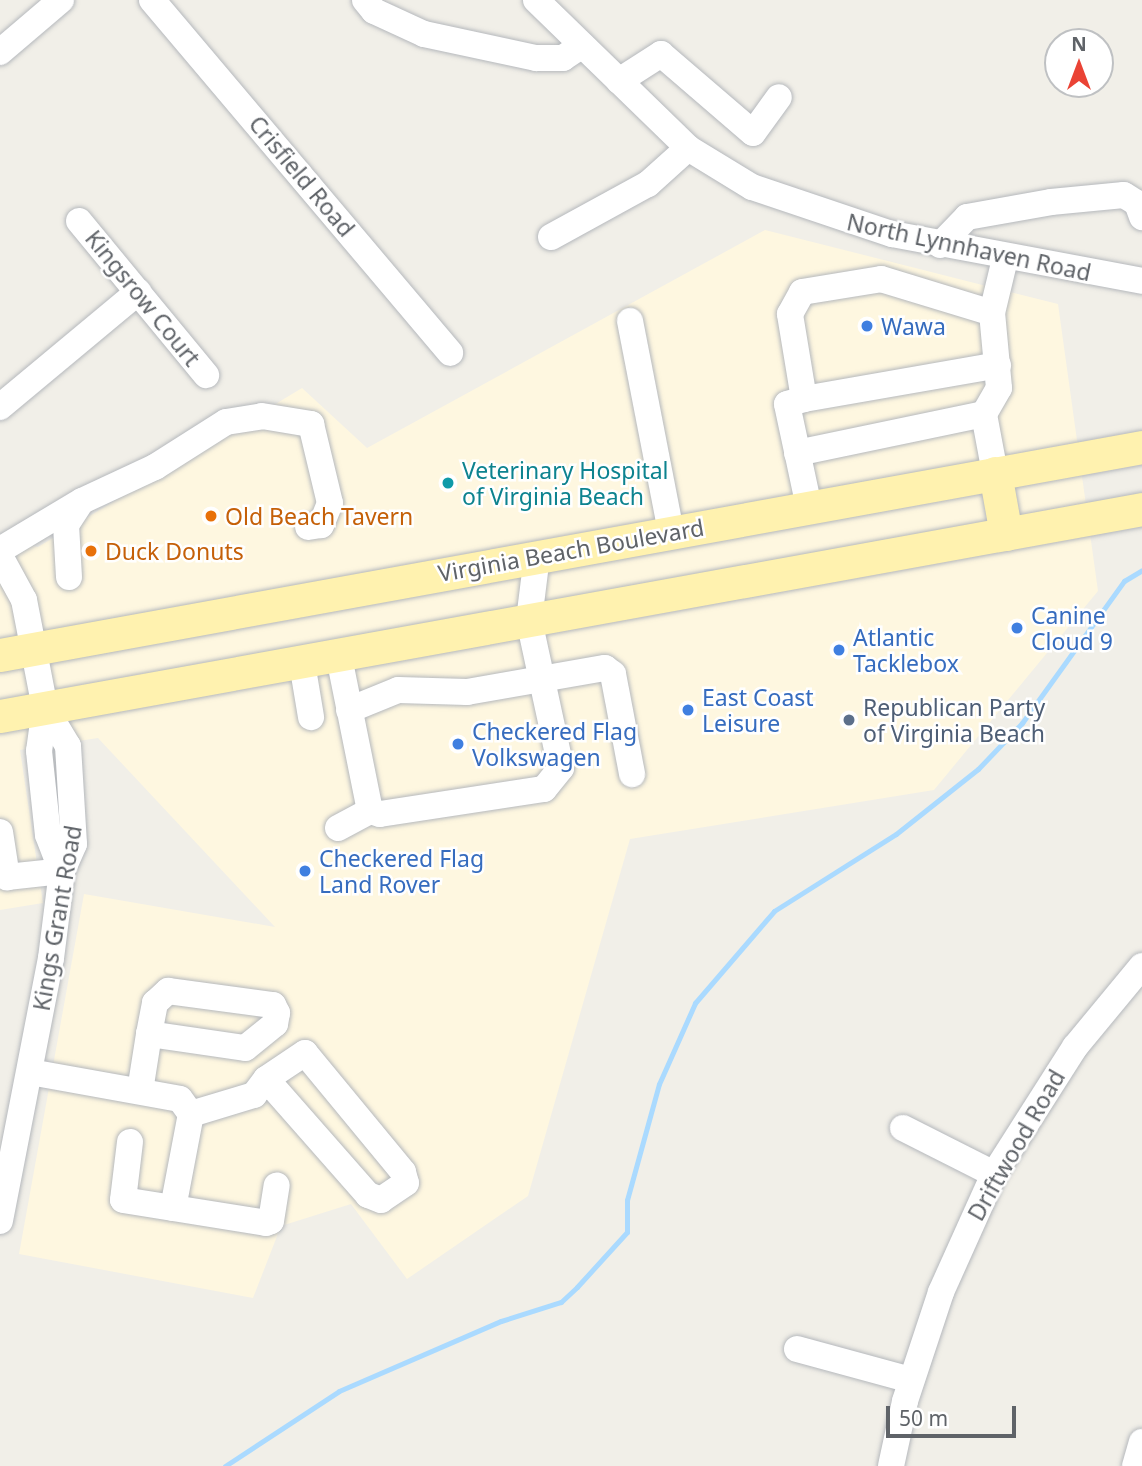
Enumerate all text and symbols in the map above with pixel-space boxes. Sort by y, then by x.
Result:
north arrow [1044,28,1114,98]
text: N [1071,31,1087,57]
street label: Crisfield Road [243,110,361,242]
street label: North Lynnhaven Road [844,208,1094,286]
street label: Kingsrow Court [80,225,206,371]
place label: Wawa [881,312,946,340]
marker: Wawa [859,318,875,334]
place label: Veterinary Hospital of Virginia Beach [462,456,669,510]
marker: Veterinary Hospital of Virginia Beach [440,475,456,491]
place label: Old Beach Tavern [225,502,413,530]
marker: Old Beach Tavern [203,508,219,524]
street label: Virginia Beach Boulevard [436,513,706,587]
place label: Duck Donuts [105,537,244,565]
marker: Duck Donuts [83,543,99,559]
place label: Canine Cloud 9 [1031,601,1113,655]
marker: Canine Cloud 9 [1009,620,1025,636]
place label: Atlantic Tacklebox [853,623,959,677]
marker: Atlantic Tacklebox [831,642,847,658]
place label: East Coast Leisure [702,683,814,737]
place label: Republican Party of Virginia Beach [863,693,1045,747]
marker: East Coast Leisure [680,702,696,718]
marker: Republican Party of Virginia Beach [841,712,857,728]
place label: Checkered Flag Volkswagen [472,717,637,771]
marker: Checkered Flag Volkswagen [450,736,466,752]
street label: Kings Grant Road [27,823,87,1013]
place label: Checkered Flag Land Rover [319,844,484,898]
marker: Checkered Flag Land Rover [297,863,313,879]
street label: Driftwood Road [962,1065,1070,1225]
scale bar [890,1392,1020,1436]
text: 50 m [899,1404,948,1432]

